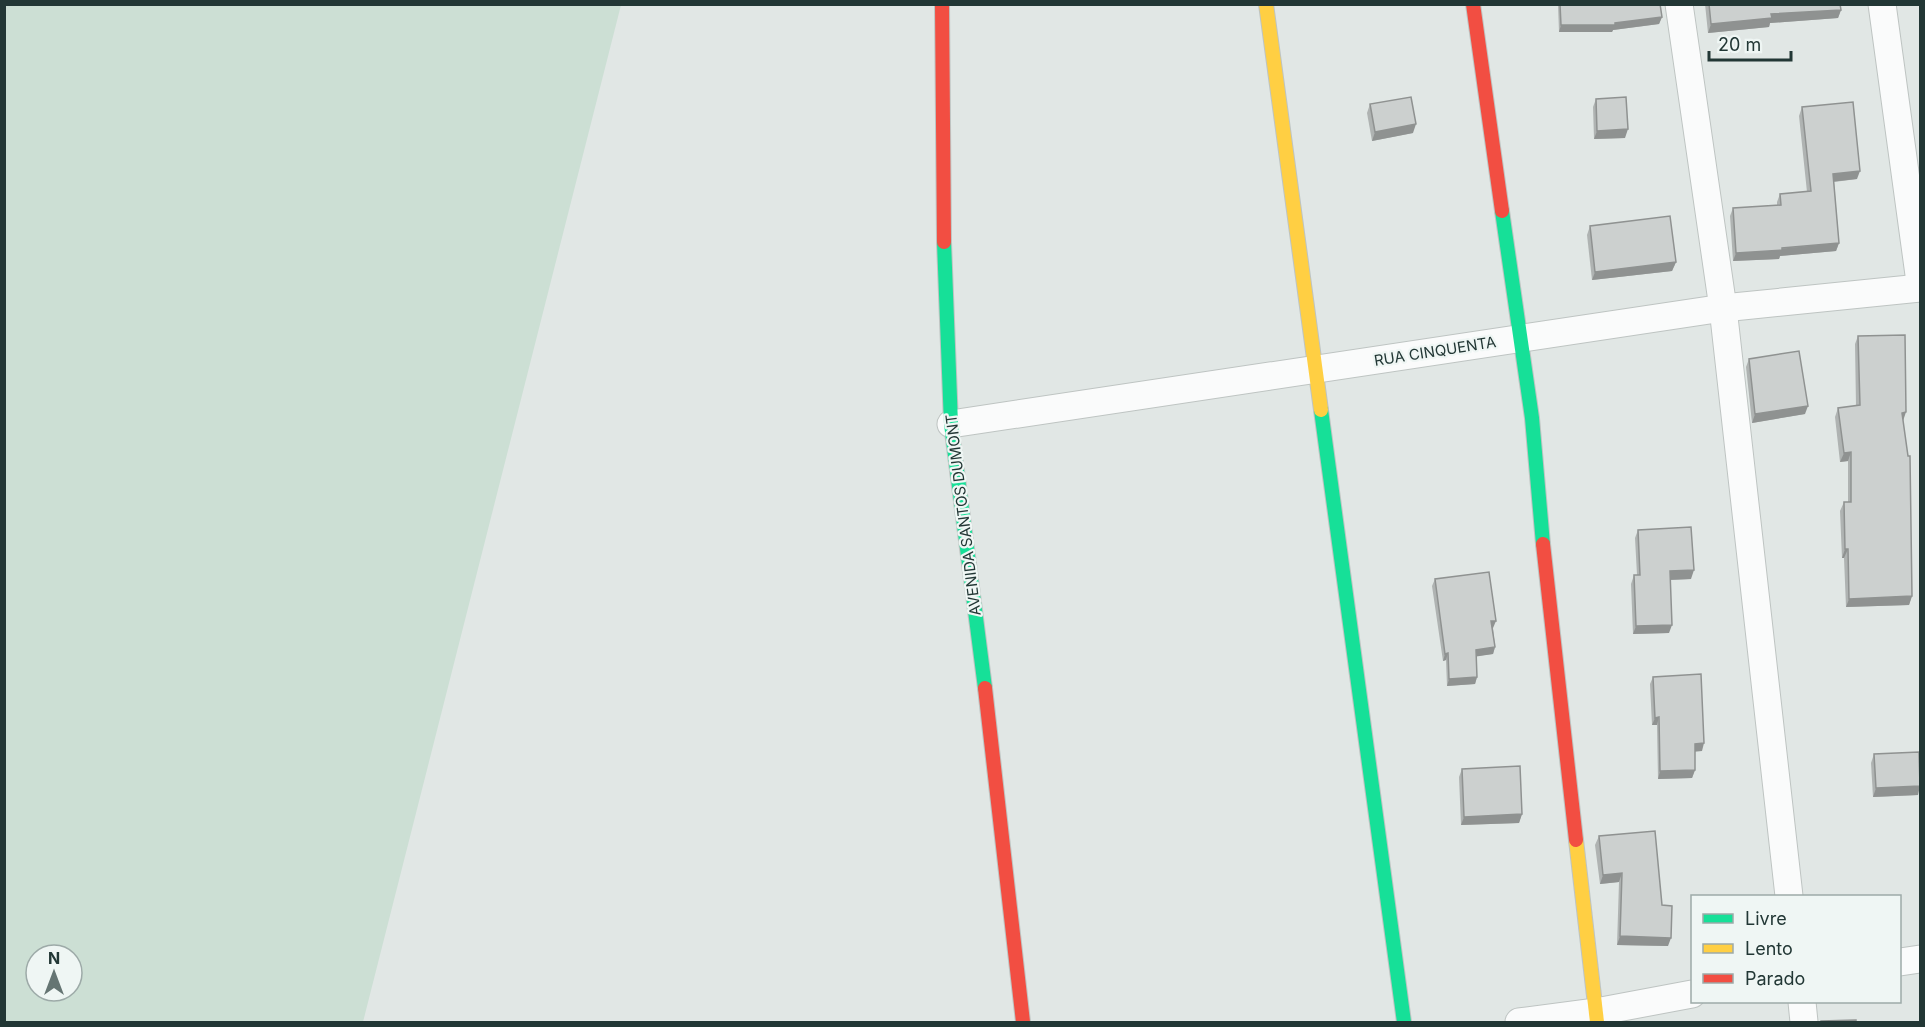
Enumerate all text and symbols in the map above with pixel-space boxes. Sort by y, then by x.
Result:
scale bar [1709,24,1792,62]
text: 20 m [1718,34,1761,55]
street label: RUA CINQUENTA [1373,332,1497,370]
street label: AVENIDA SANTOS DUMONT [941,413,985,617]
legend [1691,895,1901,1003]
text: Livre [1745,908,1787,929]
text: Lento [1745,938,1793,959]
north arrow [24,943,84,1003]
text: N [48,948,60,968]
text: Parado [1745,968,1805,989]

